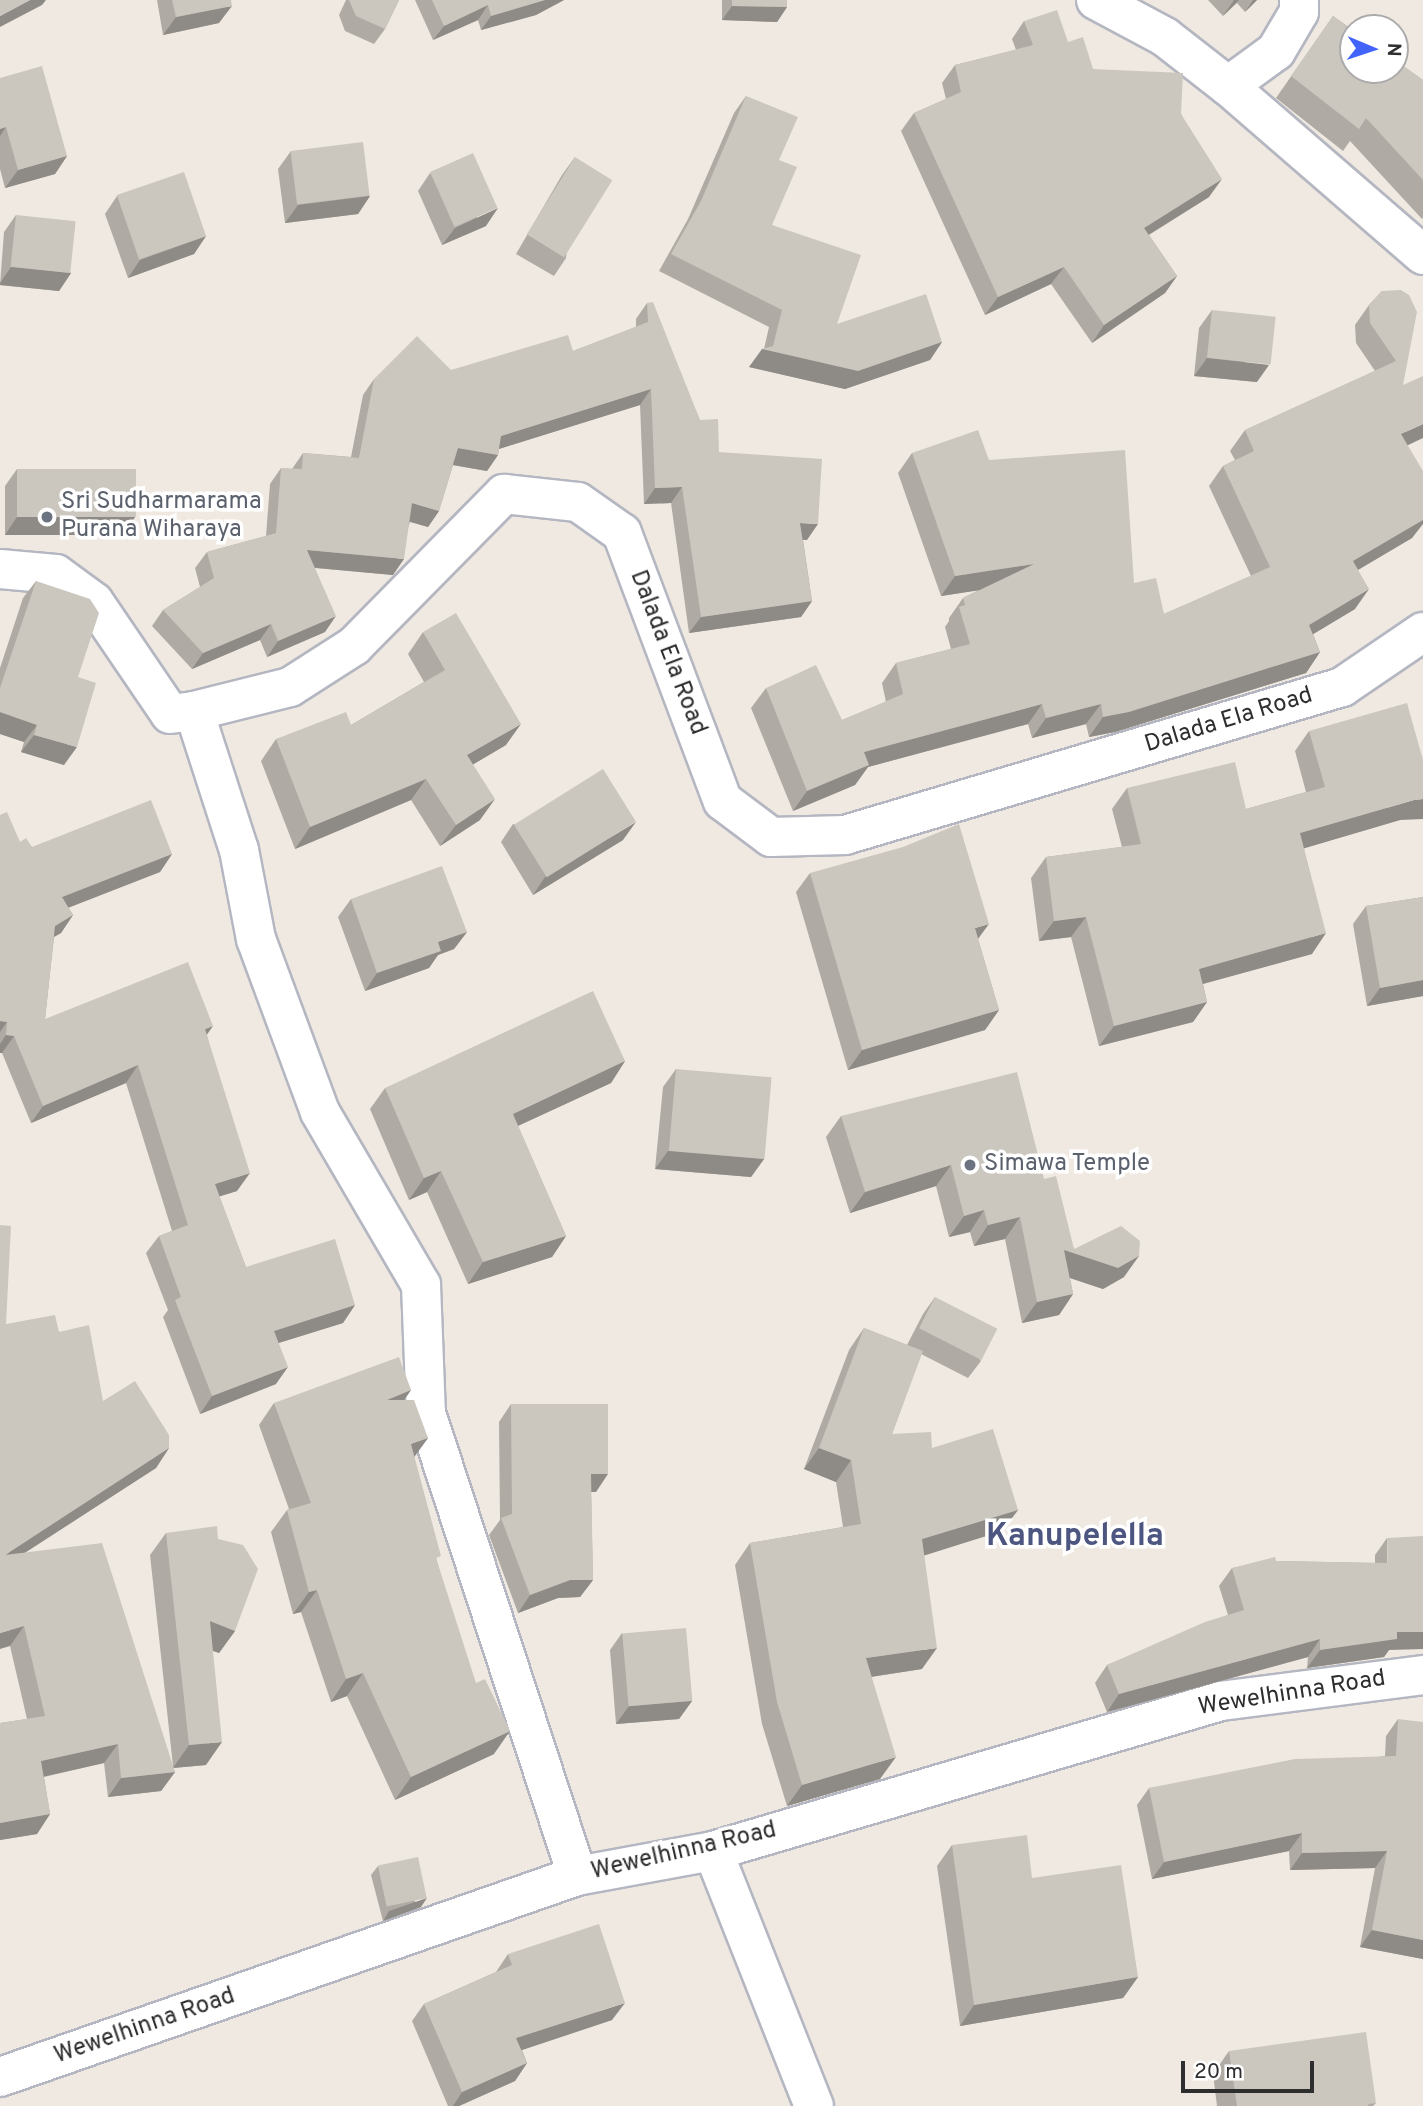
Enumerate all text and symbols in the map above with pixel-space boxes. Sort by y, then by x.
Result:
north arrow [1339,14,1409,84]
text: N [1381,42,1405,57]
place label: Sri Sudharmarama Purana Wiharaya [61,489,262,545]
marker: Sri Sudharmarama Purana Wiharaya [39,509,55,525]
street label: Dalada Ela Road [622,567,712,739]
street label: Dalada Ela Road [1142,682,1316,760]
place label: Simawa Temple [984,1151,1151,1179]
marker: Simawa Temple [962,1157,978,1173]
district label: Kanupelella [986,1518,1164,1556]
street label: Wewelhinna Road [1196,1665,1388,1723]
street label: Wewelhinna Road [589,1817,779,1887]
street label: Wewelhinna Road [51,1983,239,2071]
scale bar [1185,2046,1318,2090]
text: 20 m [1194,2059,1243,2086]

